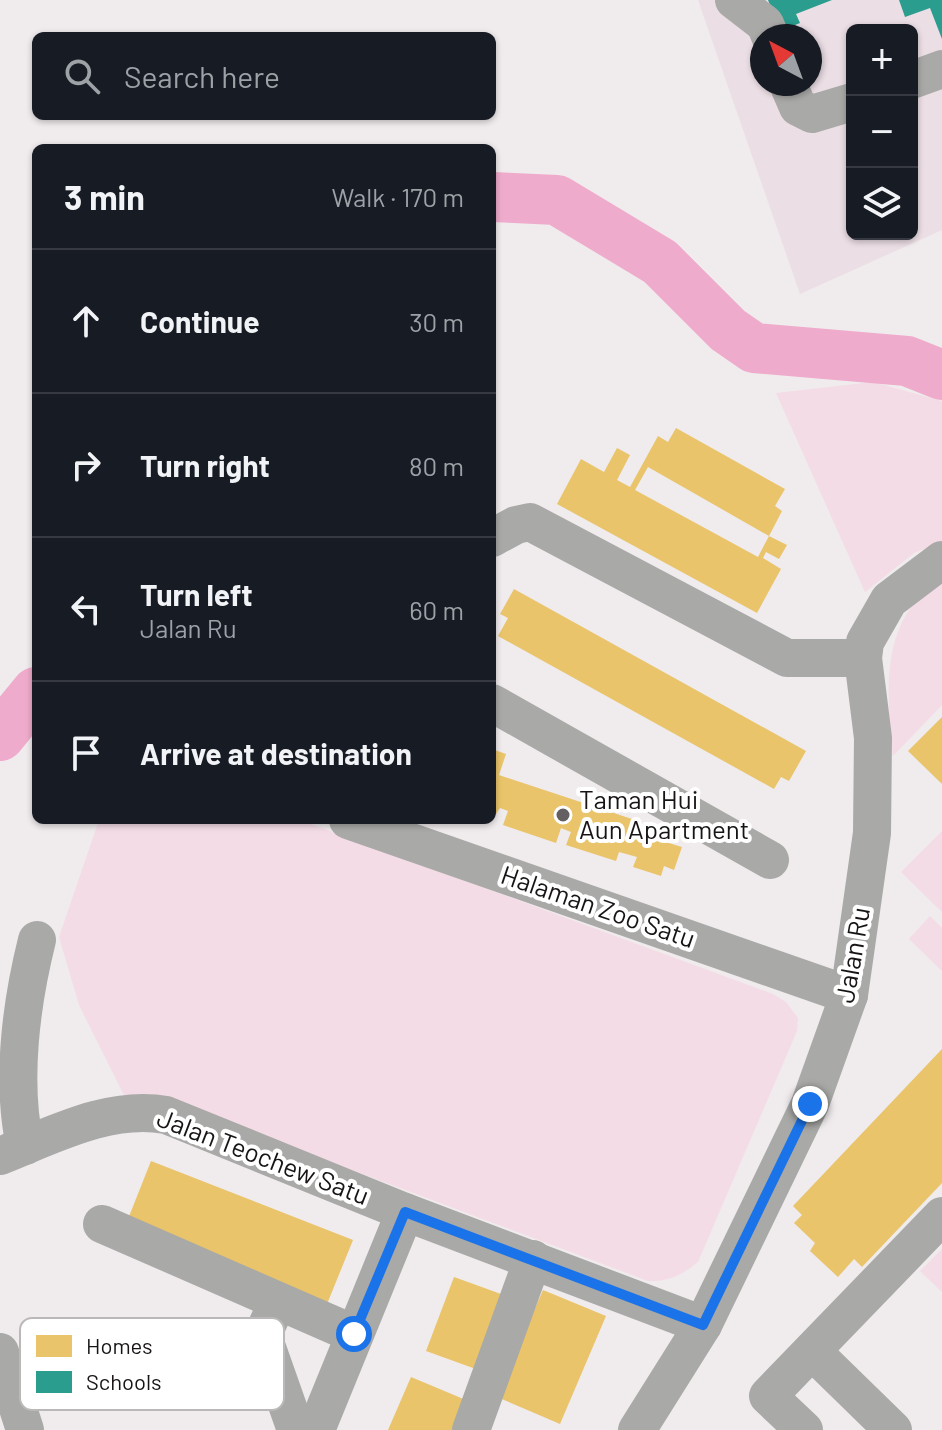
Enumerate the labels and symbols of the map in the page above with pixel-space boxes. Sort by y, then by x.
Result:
north arrow [750,24,822,96]
place label: Taman Hui Aun Apartment [579,783,749,844]
marker: Taman Hui Aun Apartment [554,806,572,824]
street label: Halaman Zoo Satu [497,858,700,953]
street label: Jalan Ru [828,904,875,1005]
route end [792,1086,828,1122]
street label: Jalan Teochew Satu [153,1101,374,1210]
route start [336,1316,372,1352]
legend [20,1318,284,1410]
text: Homes [86,1332,153,1358]
text: Schools [86,1368,162,1394]

